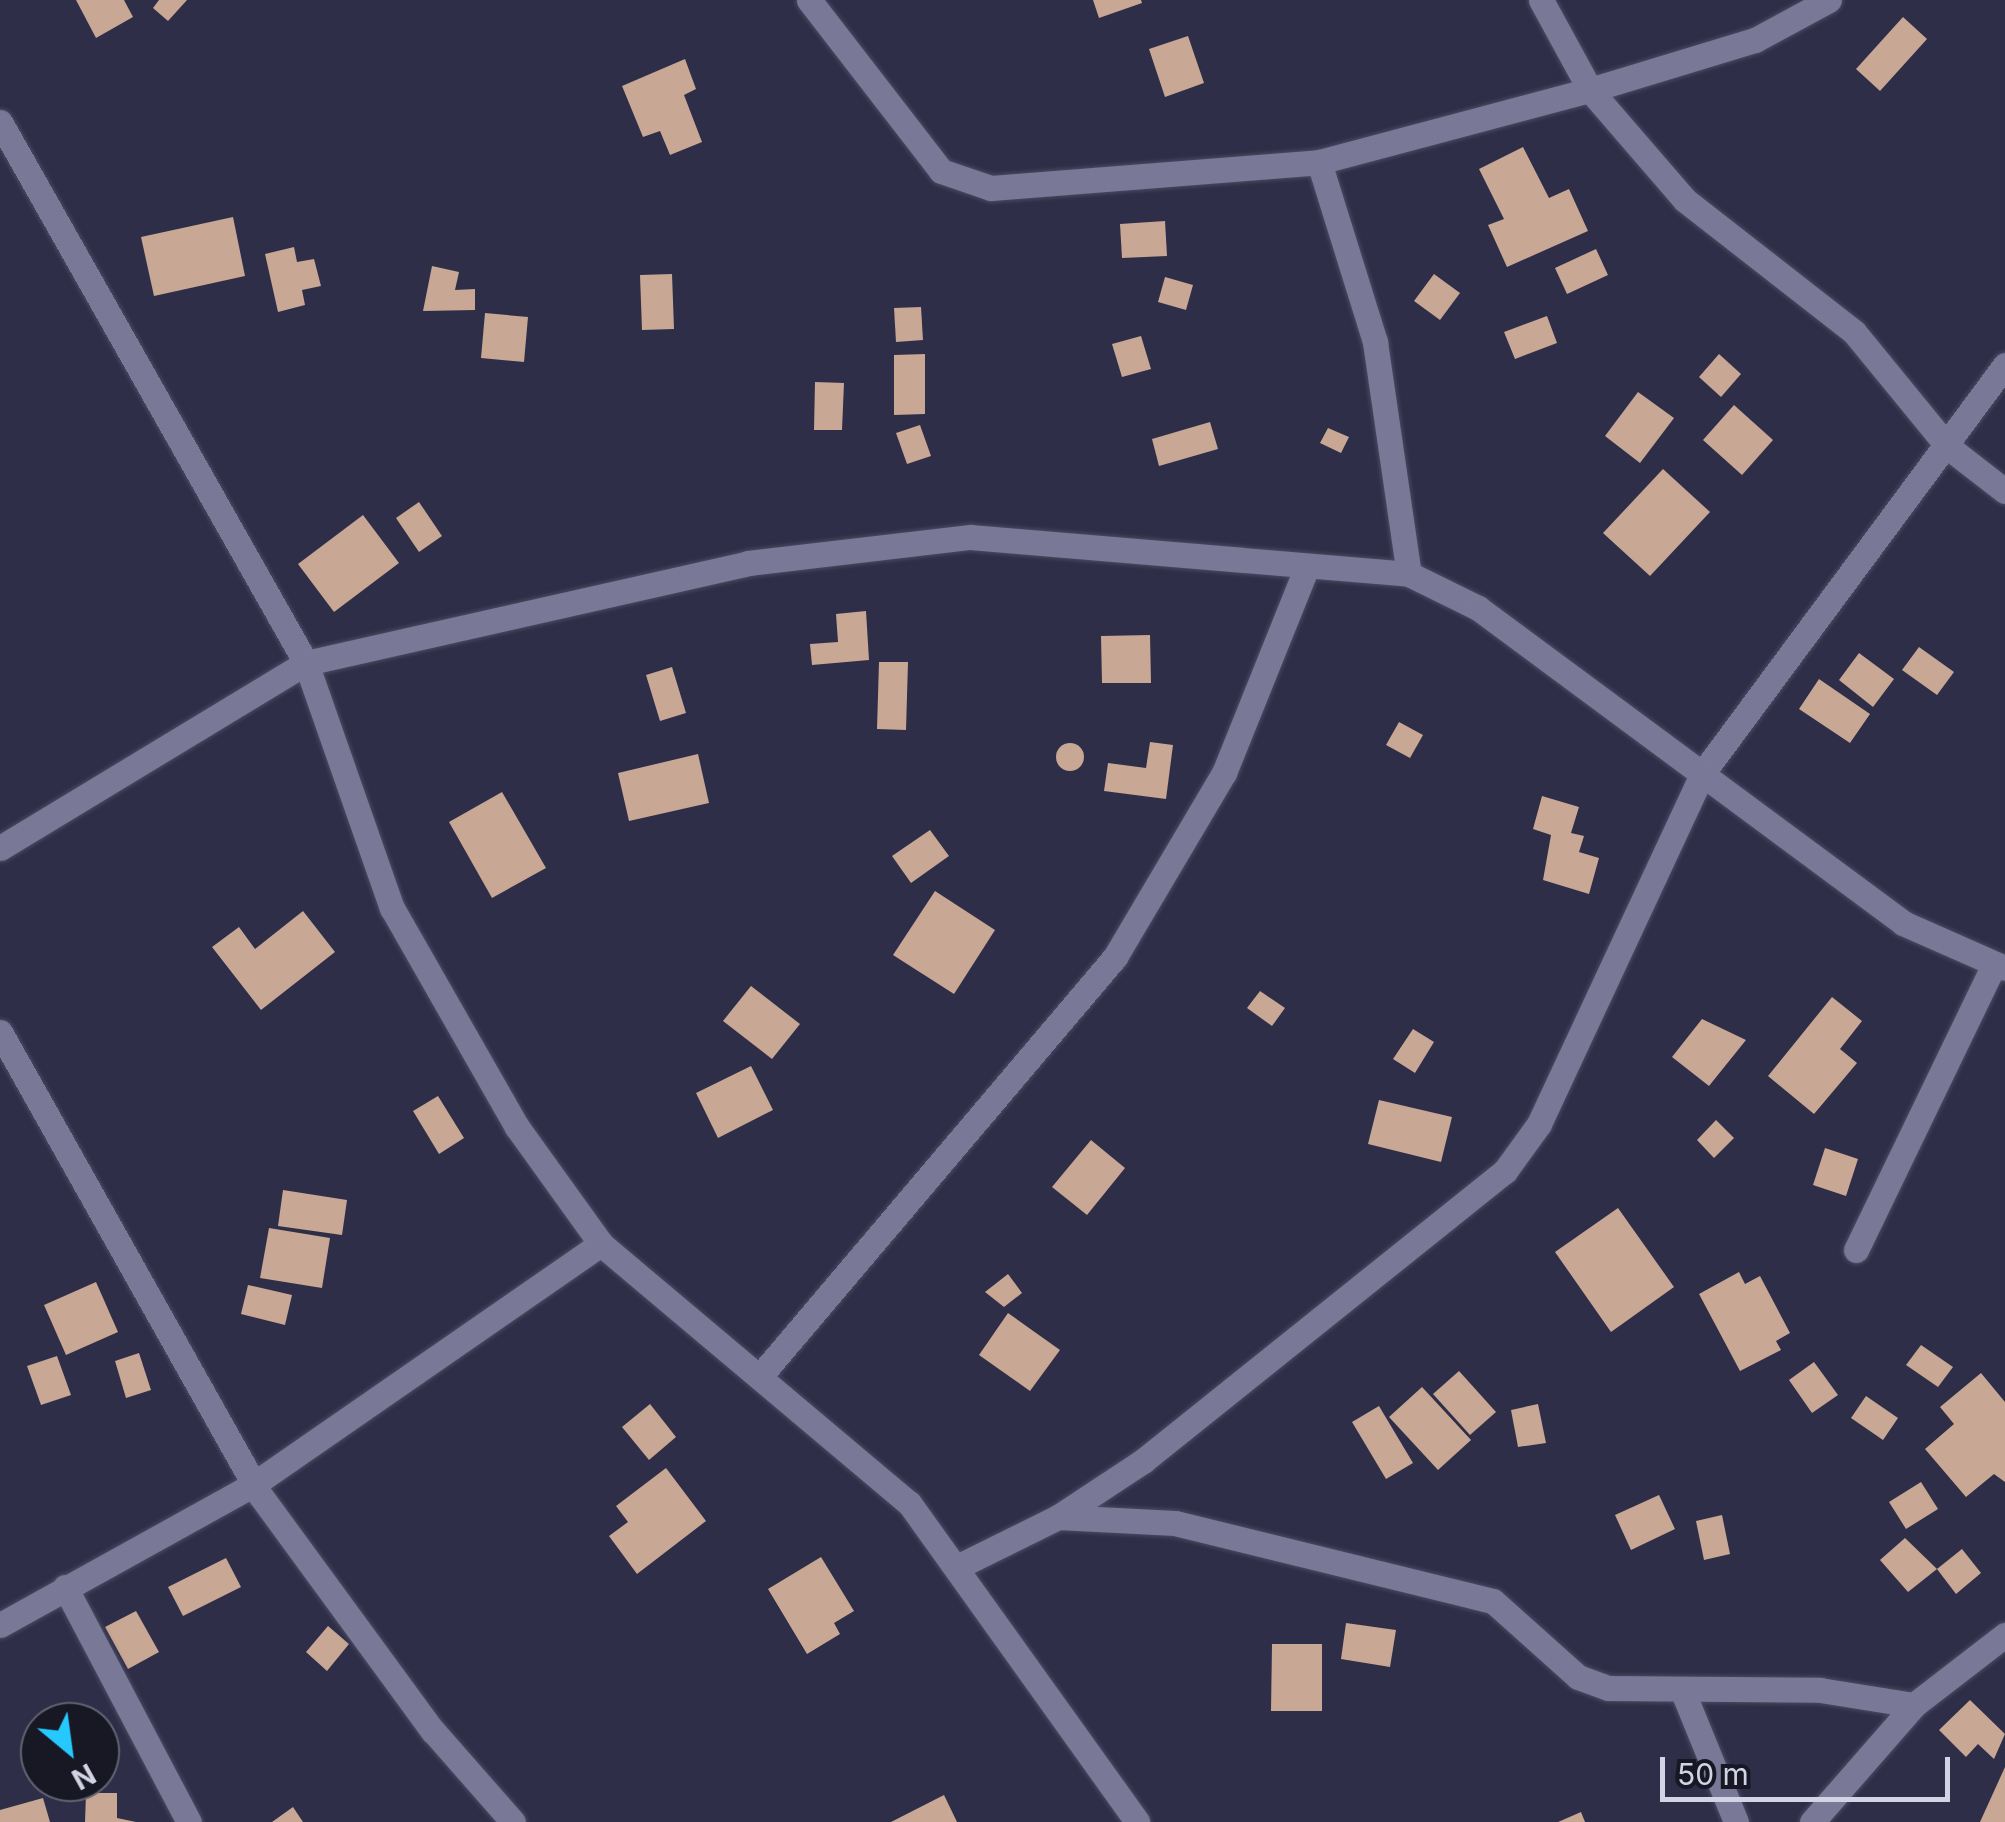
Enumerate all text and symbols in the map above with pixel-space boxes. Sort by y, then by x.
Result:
north arrow [20,1702,120,1802]
scale bar [1665,1737,1955,1799]
text: N [66,1756,101,1797]
text: 50 m [1677,1756,1749,1792]

